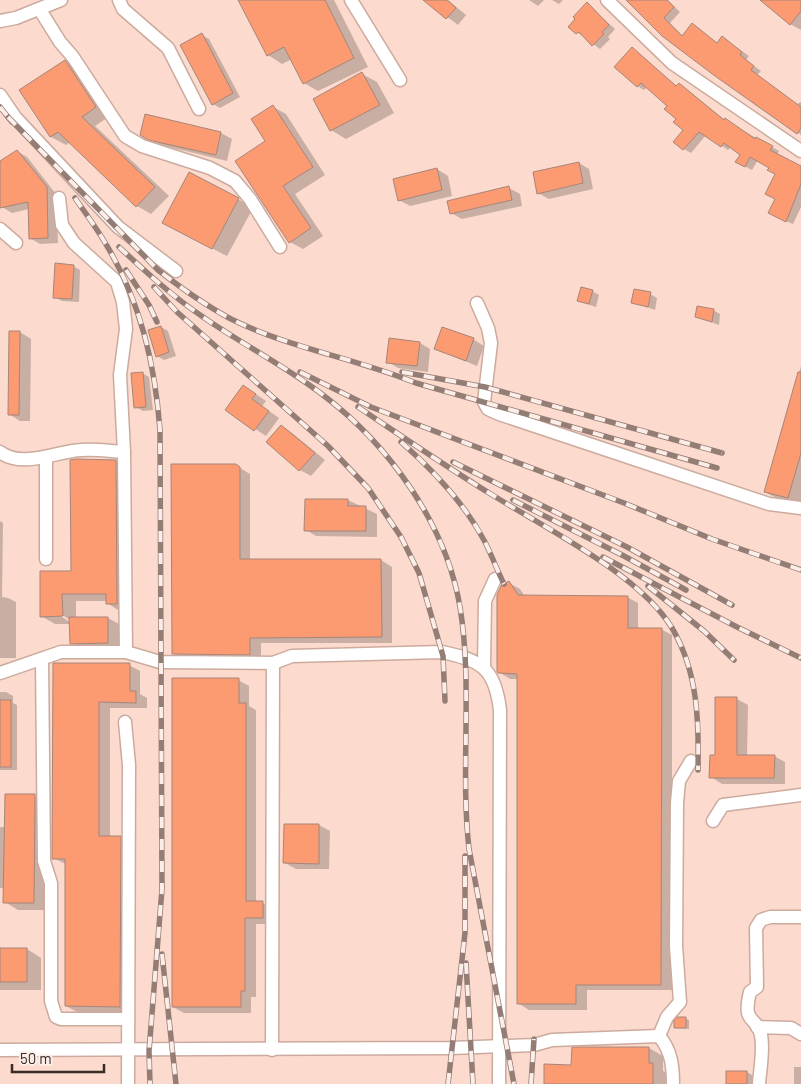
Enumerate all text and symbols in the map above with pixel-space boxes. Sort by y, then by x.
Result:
scale bar [12,1042,105,1074]
text: 50 m [20,1049,52,1067]

